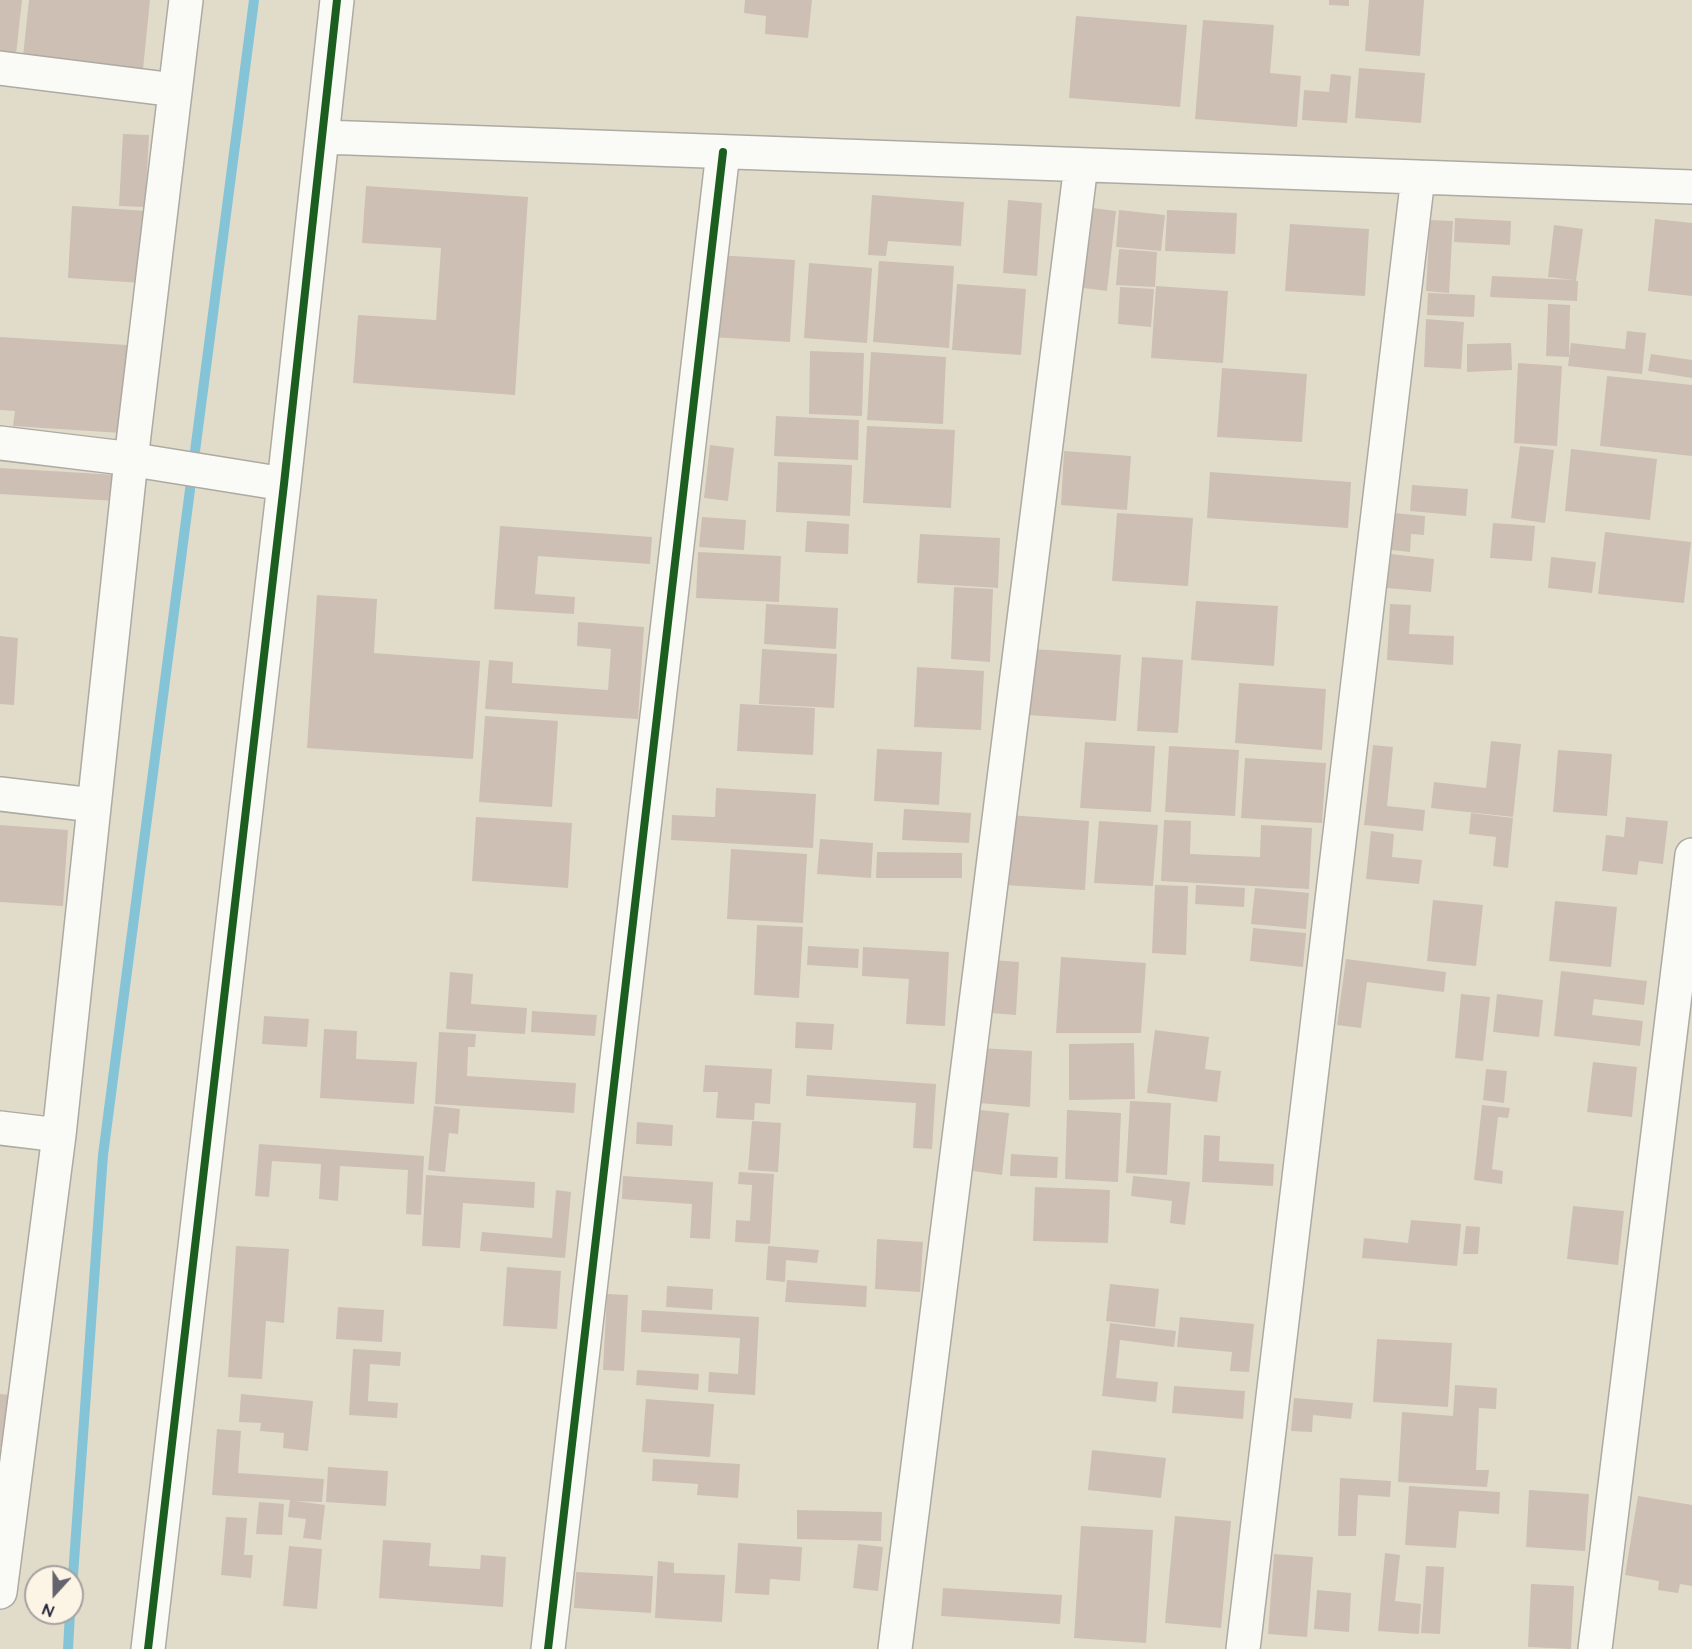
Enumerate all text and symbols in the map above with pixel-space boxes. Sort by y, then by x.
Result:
north arrow [24,1565,84,1625]
text: N [40,1598,57,1622]

